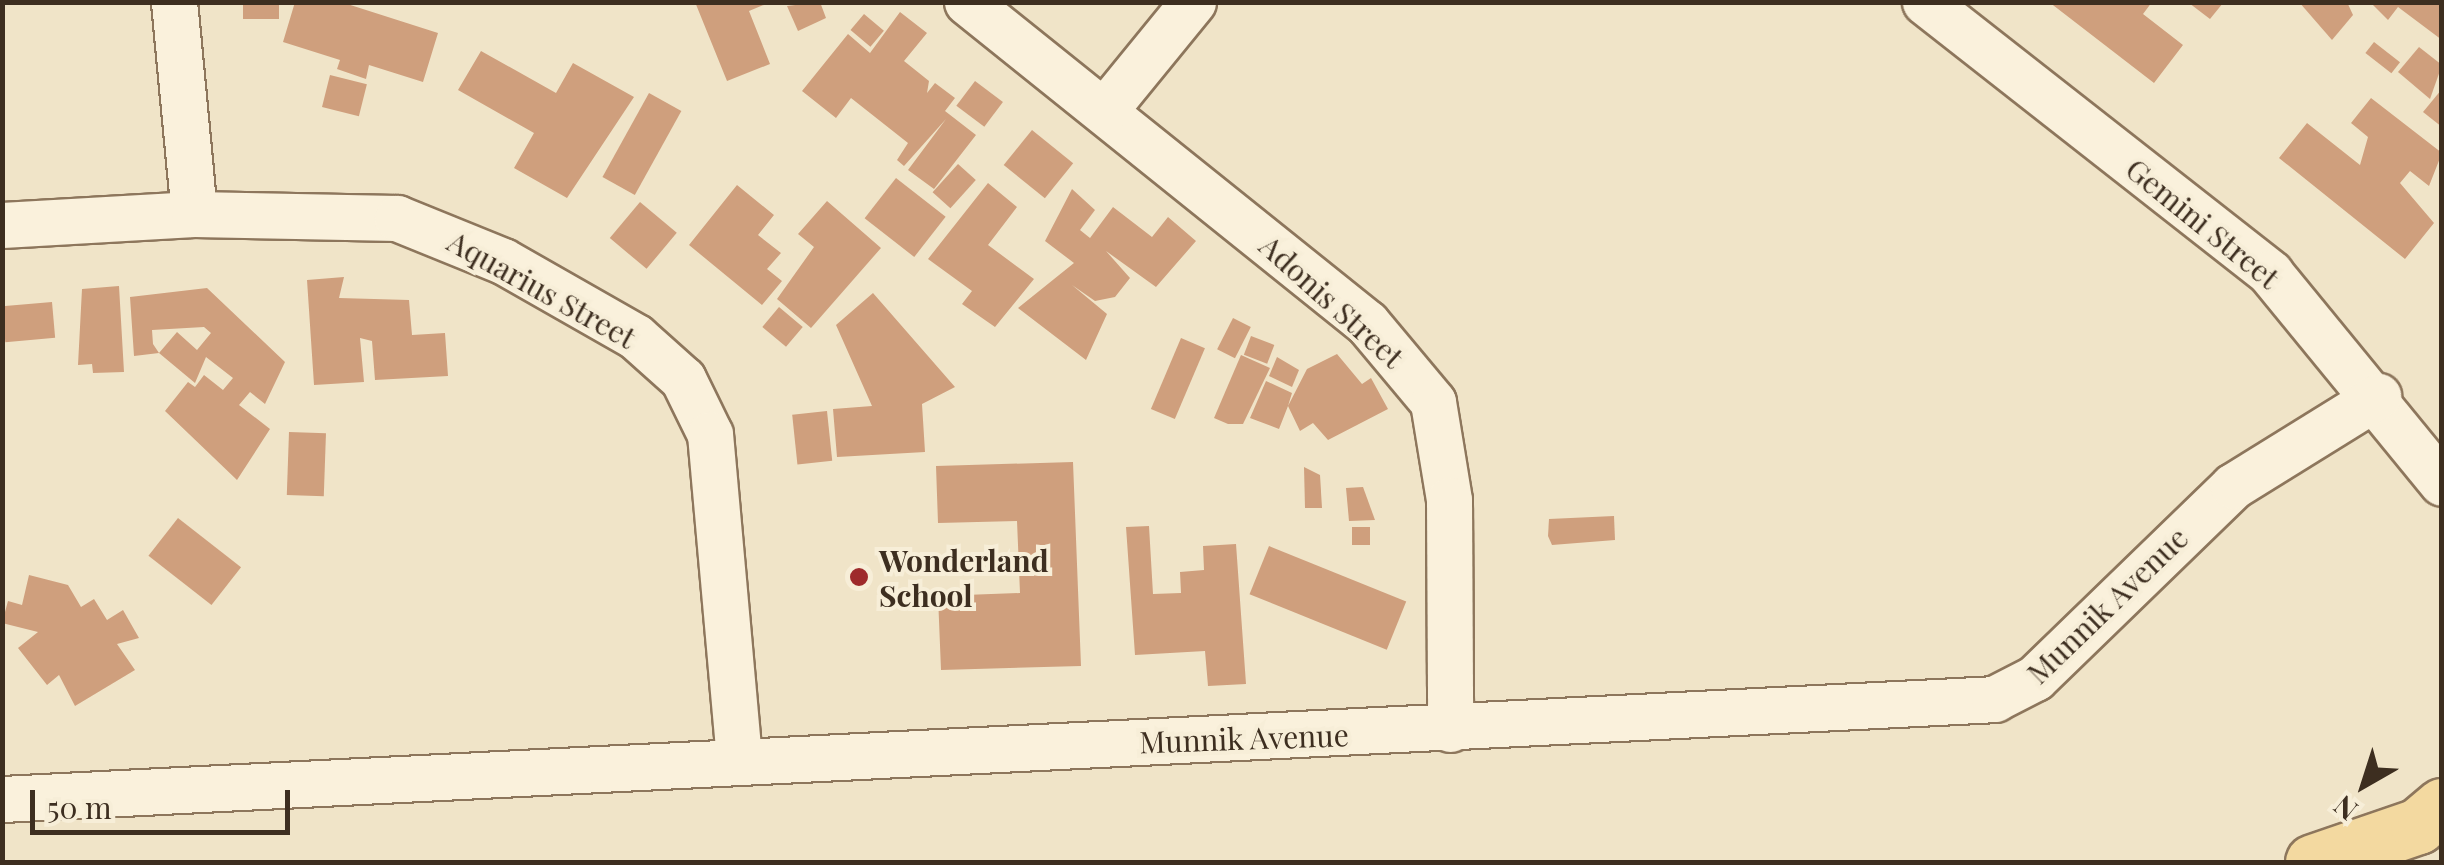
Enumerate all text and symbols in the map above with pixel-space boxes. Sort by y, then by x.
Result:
street label: Gemini Street [2119,150,2287,296]
street label: Aquarius Street [442,223,642,355]
street label: Adonis Street [1253,227,1411,375]
street label: Munnik Avenue [2019,519,2195,691]
place label: Wonderland School [879,542,1049,612]
marker: Wonderland School [848,566,870,588]
street label: Munnik Avenue [1138,716,1350,760]
north arrow [2314,735,2414,835]
scale bar [35,770,295,832]
text: 50 m [47,787,112,827]
text: N [2325,788,2364,829]

